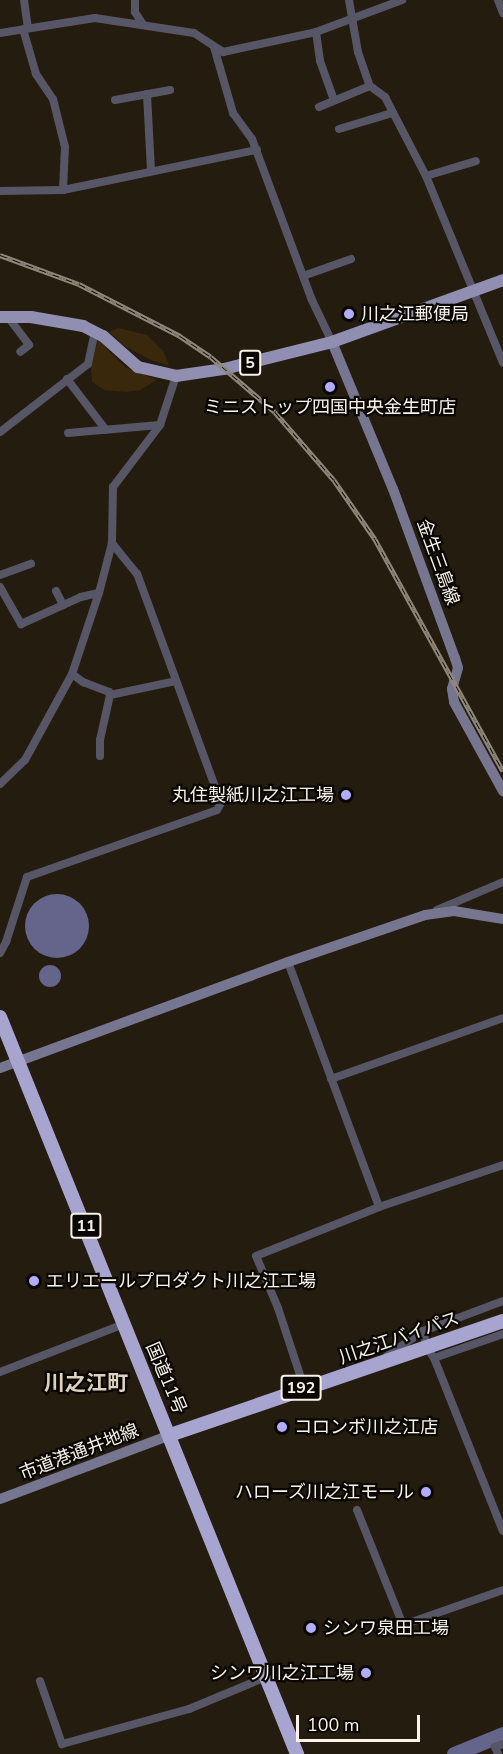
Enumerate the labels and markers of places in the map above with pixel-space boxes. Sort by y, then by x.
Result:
place label: 川之江郵便局 [361,303,469,325]
marker: 川之江郵便局 [342,307,356,321]
marker: ミニストップ四国中央金生町店 [323,380,337,394]
place label: ミニストップ四国中央金生町店 [204,396,456,418]
place label: 丸住製紙川之江工場 [172,784,334,806]
marker: 丸住製紙川之江工場 [339,788,353,802]
place label: エリエールプロダクト川之江工場 [46,1270,316,1292]
marker: エリエールプロダクト川之江工場 [27,1274,41,1288]
place label: コロンボ川之江店 [294,1416,438,1438]
marker: コロンボ川之江店 [275,1420,289,1434]
place label: ハローズ川之江モール [234,1481,414,1503]
marker: ハローズ川之江モール [419,1485,433,1499]
place label: シンワ泉田工場 [323,1617,449,1639]
marker: シンワ泉田工場 [304,1621,318,1635]
place label: シンワ川之江工場 [210,1662,354,1684]
marker: シンワ川之江工場 [359,1666,373,1680]

